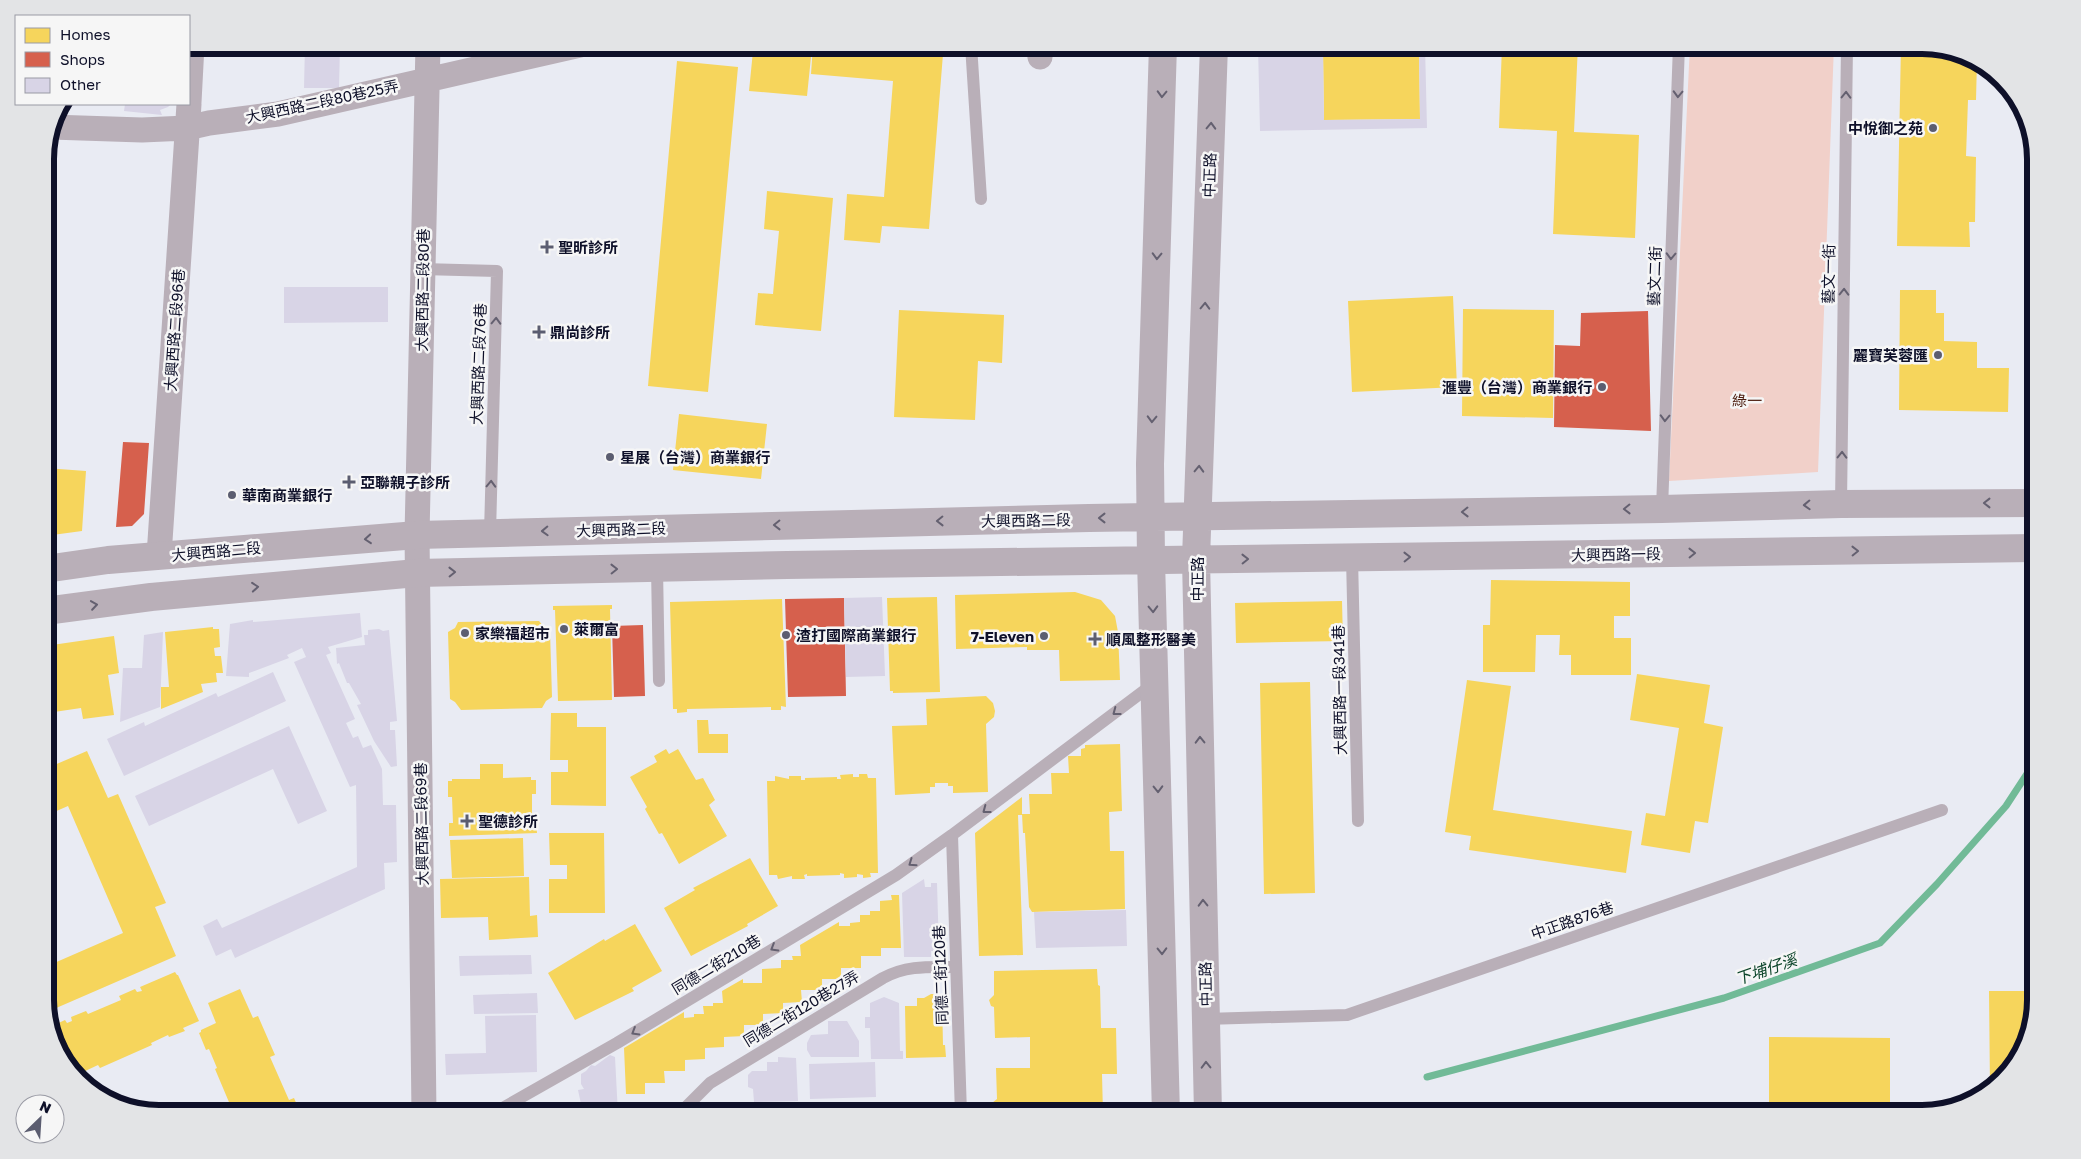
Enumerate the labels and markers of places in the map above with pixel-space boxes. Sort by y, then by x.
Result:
place label: 中悅御之苑 [1848,119,1923,137]
marker: 中悅御之苑 [1927,122,1939,134]
place label: 聖昕診所 [558,238,618,256]
marker: 聖昕診所 [540,240,554,254]
place label: 鼎尚診所 [550,323,610,341]
marker: 鼎尚診所 [532,325,546,339]
place label: 麗寶芙蓉匯 [1853,346,1928,364]
marker: 麗寶芙蓉匯 [1932,349,1944,361]
place label: 滙豐（台灣）商業銀行 [1442,378,1592,396]
marker: 滙豐（台灣）商業銀行 [1596,381,1608,393]
place label: 星展（台灣）商業銀行 [620,448,770,466]
marker: 星展（台灣）商業銀行 [604,451,616,463]
place label: 亞聯親子診所 [360,473,450,491]
marker: 亞聯親子診所 [342,475,356,489]
place label: 華南商業銀行 [242,486,332,504]
marker: 華南商業銀行 [226,489,238,501]
place label: 萊爾富 [574,620,619,638]
marker: 萊爾富 [558,623,570,635]
place label: 家樂福超市 [475,624,550,642]
place label: 渣打國際商業銀行 [796,626,916,644]
marker: 家樂福超市 [459,627,471,639]
place label: 7-Eleven [971,627,1034,645]
marker: 渣打國際商業銀行 [780,629,792,641]
marker: 7-Eleven [1038,630,1050,642]
place label: 順風整形醫美 [1106,630,1196,648]
marker: 順風整形醫美 [1088,632,1102,646]
place label: 聖德診所 [478,812,538,830]
marker: 聖德診所 [460,814,474,828]

